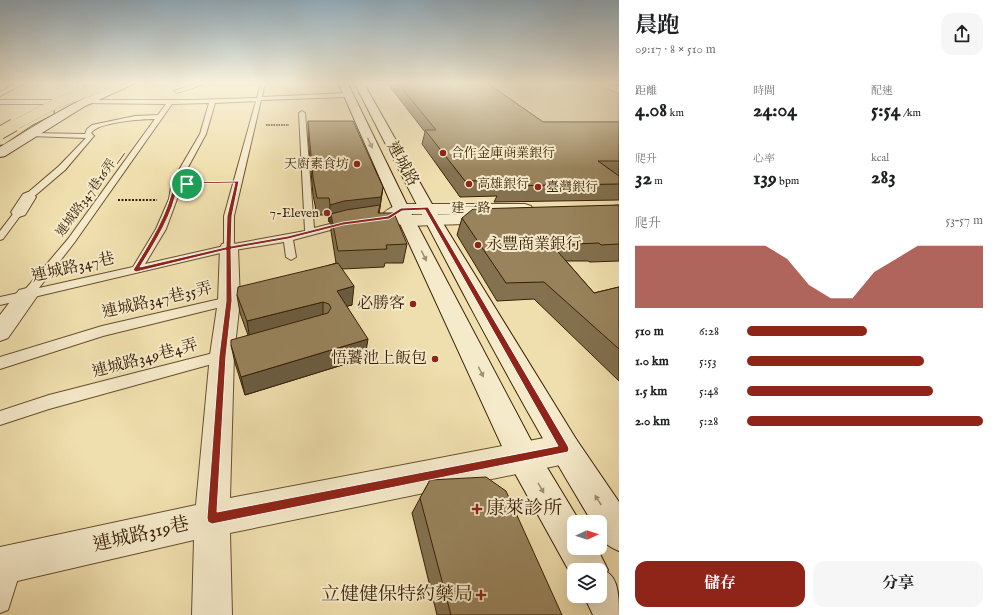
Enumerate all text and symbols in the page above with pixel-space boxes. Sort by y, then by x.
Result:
text: 晨跑 [635,12,679,40]
button: share [941,13,983,55]
text: 09:17 · 8 × 510 m [635,41,716,58]
text: 距離 [635,84,657,98]
text: 時間 [753,84,775,98]
text: 配速 [871,84,893,98]
text: 4.08 [635,98,667,123]
text: 24:04 [753,98,797,123]
text: 5:54 [871,98,900,123]
text: km [667,106,684,120]
text: /km [900,106,921,120]
one-way arrow [367,138,373,149]
street label: 連城路 [382,138,422,190]
street label: 連城路347巷16弄＿ [52,145,128,241]
place label: 合作金庫商業銀行 [451,145,555,162]
marker: 合作金庫商業銀行 [438,148,448,158]
text: kcal [871,151,889,165]
text: 爬升 [635,152,657,166]
text: 心率 [753,152,775,166]
place label: 天廚素食坊 [284,156,349,173]
marker: 天廚素食坊 [352,159,362,169]
text: 283 [871,165,896,190]
text: 32 [635,166,652,191]
text: 139 [753,166,777,191]
pin [170,167,204,201]
icon: arrive [176,173,198,195]
text: m [652,174,663,188]
text: bpm [777,174,799,188]
place label: 高雄銀行 [477,176,529,193]
marker: 高雄銀行 [464,179,474,189]
place label: 臺灣銀行 [546,179,598,196]
marker: 臺灣銀行 [533,182,543,192]
street label: 建一路 [451,200,491,217]
place label: 7-Eleven [270,205,319,222]
marker: 7-Eleven [322,208,332,218]
text: 53–57 m [945,212,983,229]
text: 爬升 [635,215,661,232]
place label: 永豐商業銀行 [486,235,582,255]
marker: 永豐商業銀行 [473,240,483,250]
street label: 連城路347巷 [29,249,117,287]
one-way arrow [421,250,427,261]
street label: 連城路347巷35弄 [100,279,214,323]
place label: 必勝客 [357,294,405,314]
marker: 必勝客 [408,299,418,309]
text: 510 m [635,323,664,340]
text: 6:28 [699,323,719,340]
street label: 連城路349巷4弄 [90,335,200,383]
place label: 悟饕池上飯包 [331,349,427,369]
text: 1.0 km [635,353,669,370]
text: 5:53 [699,353,717,370]
marker: 悟饕池上飯包 [430,354,440,364]
one-way arrow [478,367,485,378]
text: 1.5 km [635,383,667,400]
text: 5:48 [699,383,719,400]
text: 2.0 km [635,413,670,430]
text: 5:28 [699,413,718,430]
one-way arrow [537,482,544,494]
one-way arrow [594,495,602,505]
place label: 康萊診所 [486,497,562,521]
marker: 康萊診所 [471,503,483,515]
street label: 連城路319巷 [90,512,192,558]
north arrow [567,515,607,555]
map controls [567,515,607,603]
button: 儲存 [635,561,805,607]
button: 分享 [813,561,983,607]
button: layers [567,563,607,603]
place label: 立健健保特約藥局 [321,583,473,607]
marker: 立健健保特約藥局 [476,590,486,600]

